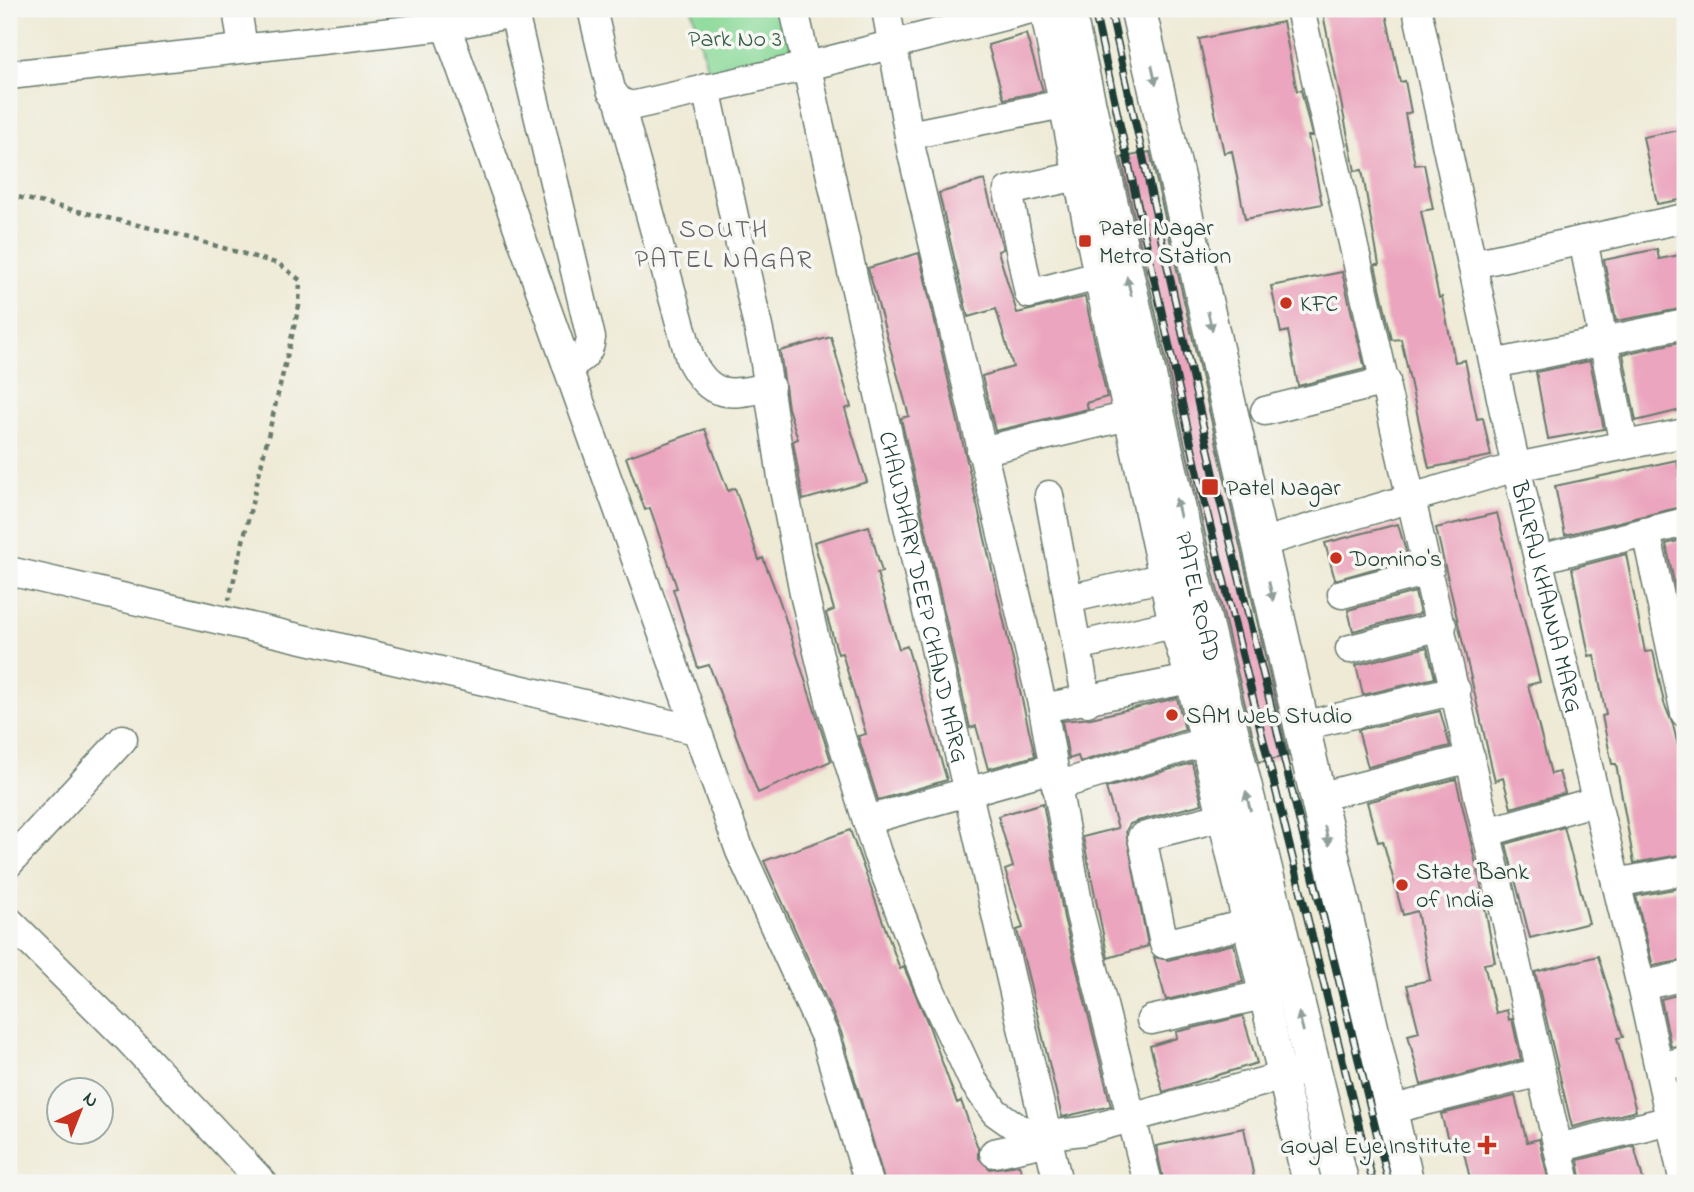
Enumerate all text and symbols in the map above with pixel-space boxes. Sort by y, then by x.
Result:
park label: Park No 3 [688,23,782,58]
one-way arrow [1149,64,1160,86]
district label: SOUTH PATEL NAGAR [635,212,813,280]
place label: Patel Nagar Metro Station [1099,212,1231,275]
marker: Patel Nagar Metro Station [1077,233,1093,249]
one-way arrow [1123,275,1134,297]
place label: KFC [1300,288,1338,323]
marker: KFC [1278,295,1294,311]
one-way arrow [1205,310,1216,332]
street label: CHAUDHARY DEEP CHAND MARG [868,428,975,767]
place label: Patel Nagar [1226,472,1341,507]
marker: Patel Nagar [1200,477,1220,497]
street label: BALRAJ KHANNA MARG [1500,477,1590,717]
one-way arrow [1173,497,1184,519]
street label: PATEL ROAD [1164,529,1228,666]
place label: Domino's [1349,543,1442,578]
marker: Domino's [1328,550,1344,566]
one-way arrow [1266,580,1277,602]
place label: SAM Web Studio [1186,700,1352,735]
marker: SAM Web Studio [1164,707,1180,723]
one-way arrow [1242,790,1253,812]
one-way arrow [1322,825,1333,847]
place label: State Bank of India [1416,856,1529,919]
marker: State Bank of India [1394,877,1410,893]
one-way arrow [1296,1011,1307,1033]
north arrow [46,1076,116,1146]
text: N [76,1086,104,1115]
place label: Goyal Eye Institute [1280,1130,1471,1166]
marker: Goyal Eye Institute [1477,1135,1497,1155]

